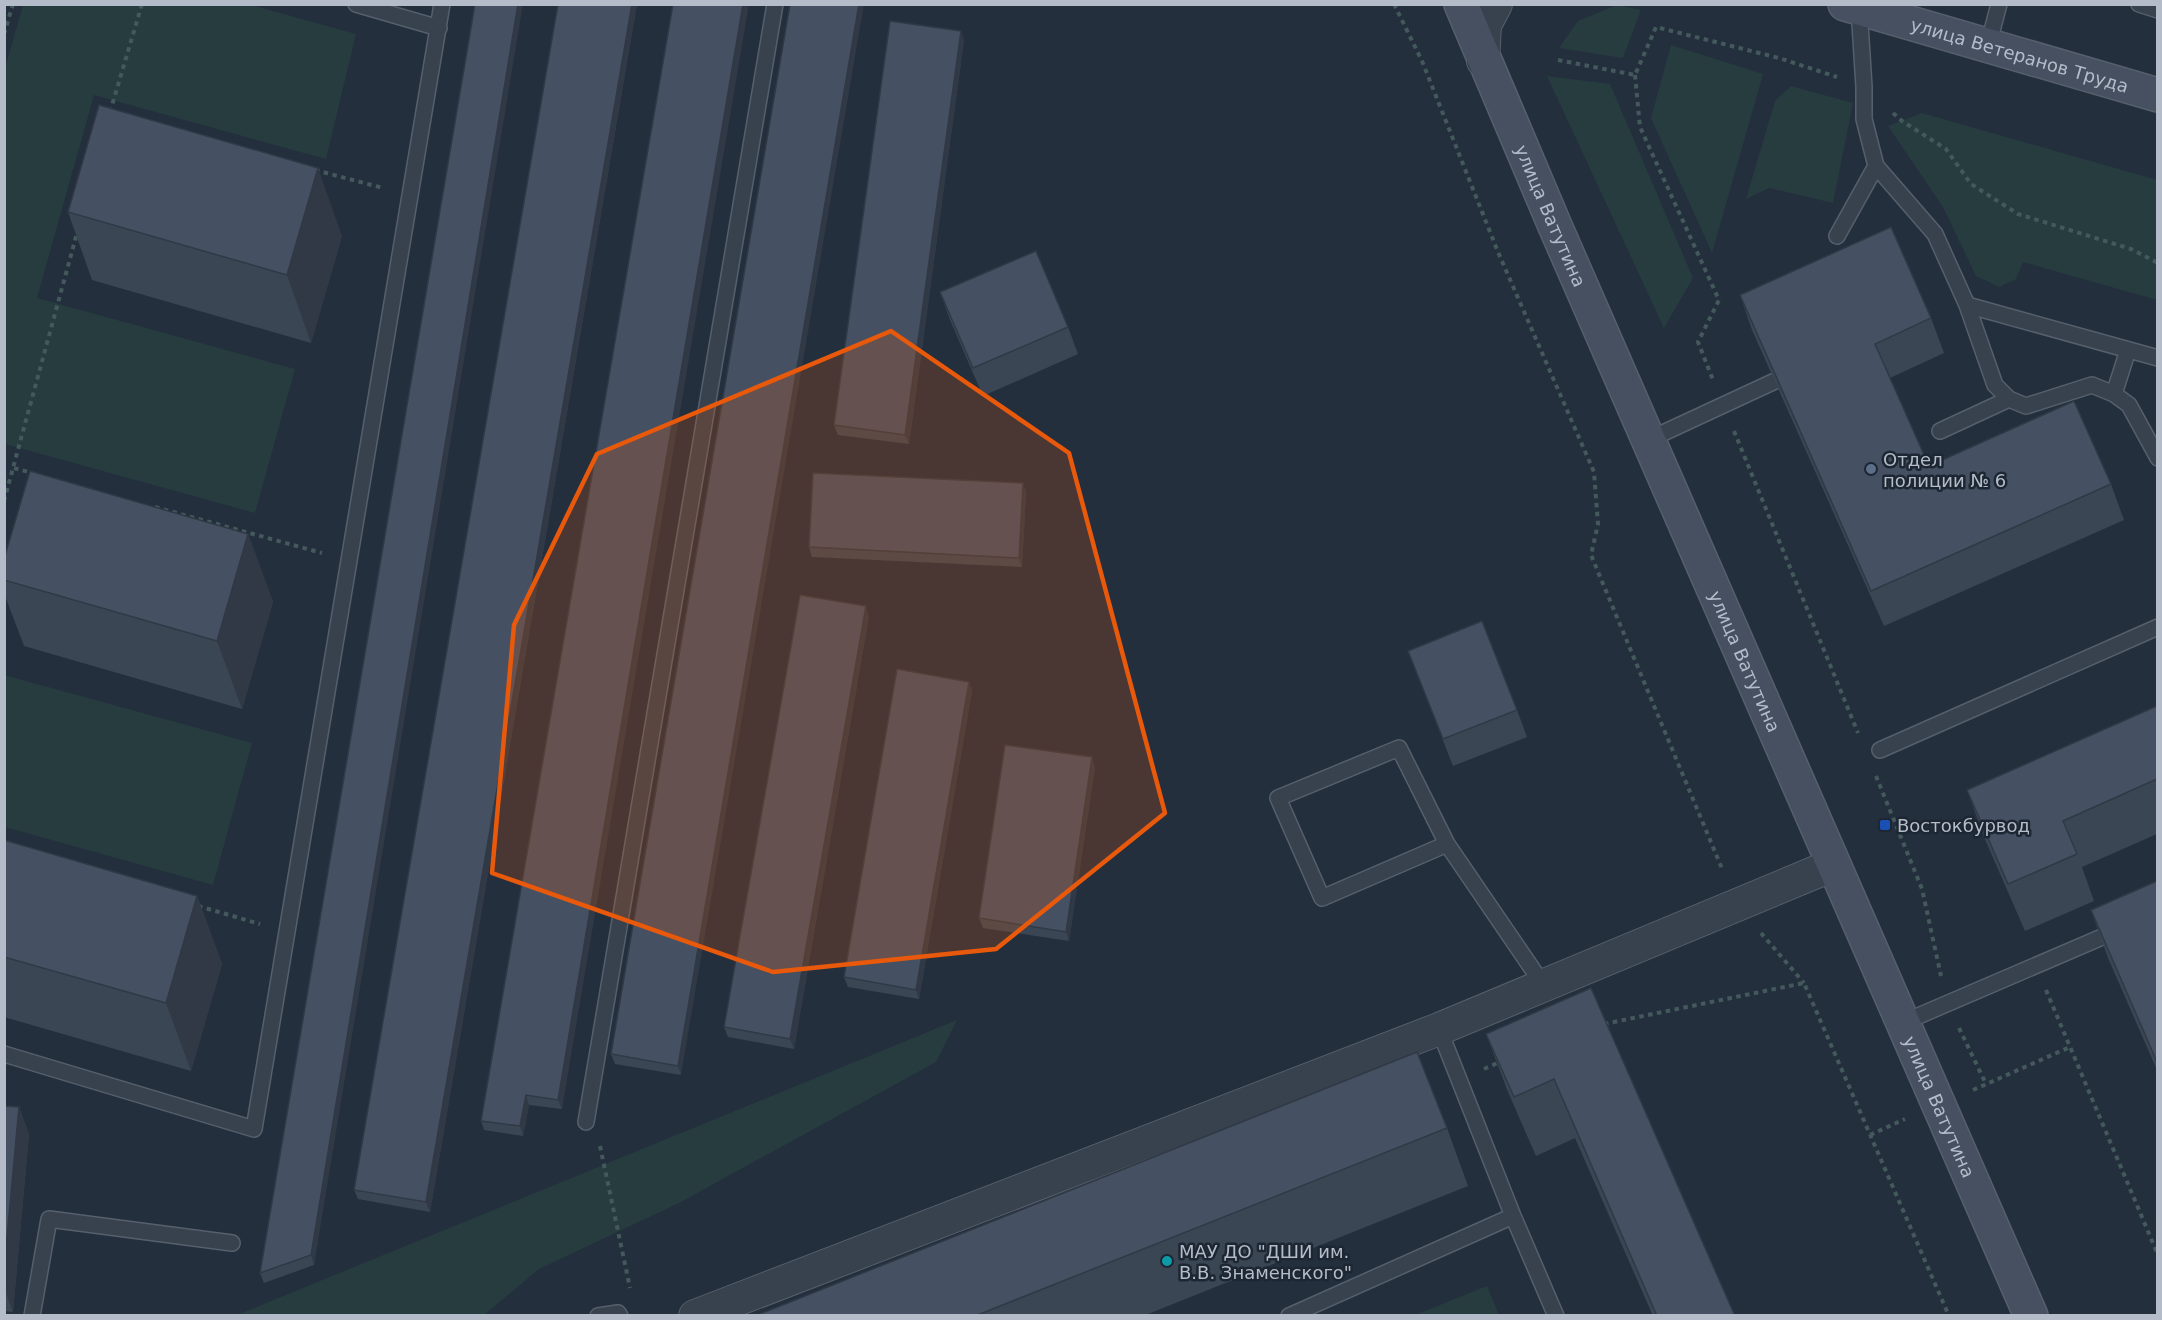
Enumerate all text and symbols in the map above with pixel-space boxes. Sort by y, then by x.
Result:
street label: улица Ветеранов Труда [1908,13,2131,96]
street label: улица Ватутина [1511,142,1591,290]
place label: Отдел полиции № 6 [1883,449,2006,491]
marker: Отдел полиции № 6 [1864,462,1878,476]
street label: улица Ватутина [1705,587,1785,735]
place label: Востокбурвод [1897,815,2030,836]
marker: Востокбурвод [1878,818,1892,832]
street label: улица Ватутина [1899,1033,1980,1181]
place label: МАУ ДО "ДШИ им. В.В. Знаменского" [1179,1241,1352,1283]
marker: МАУ ДО "ДШИ им. В.В. Знаменского" [1160,1254,1174,1268]

